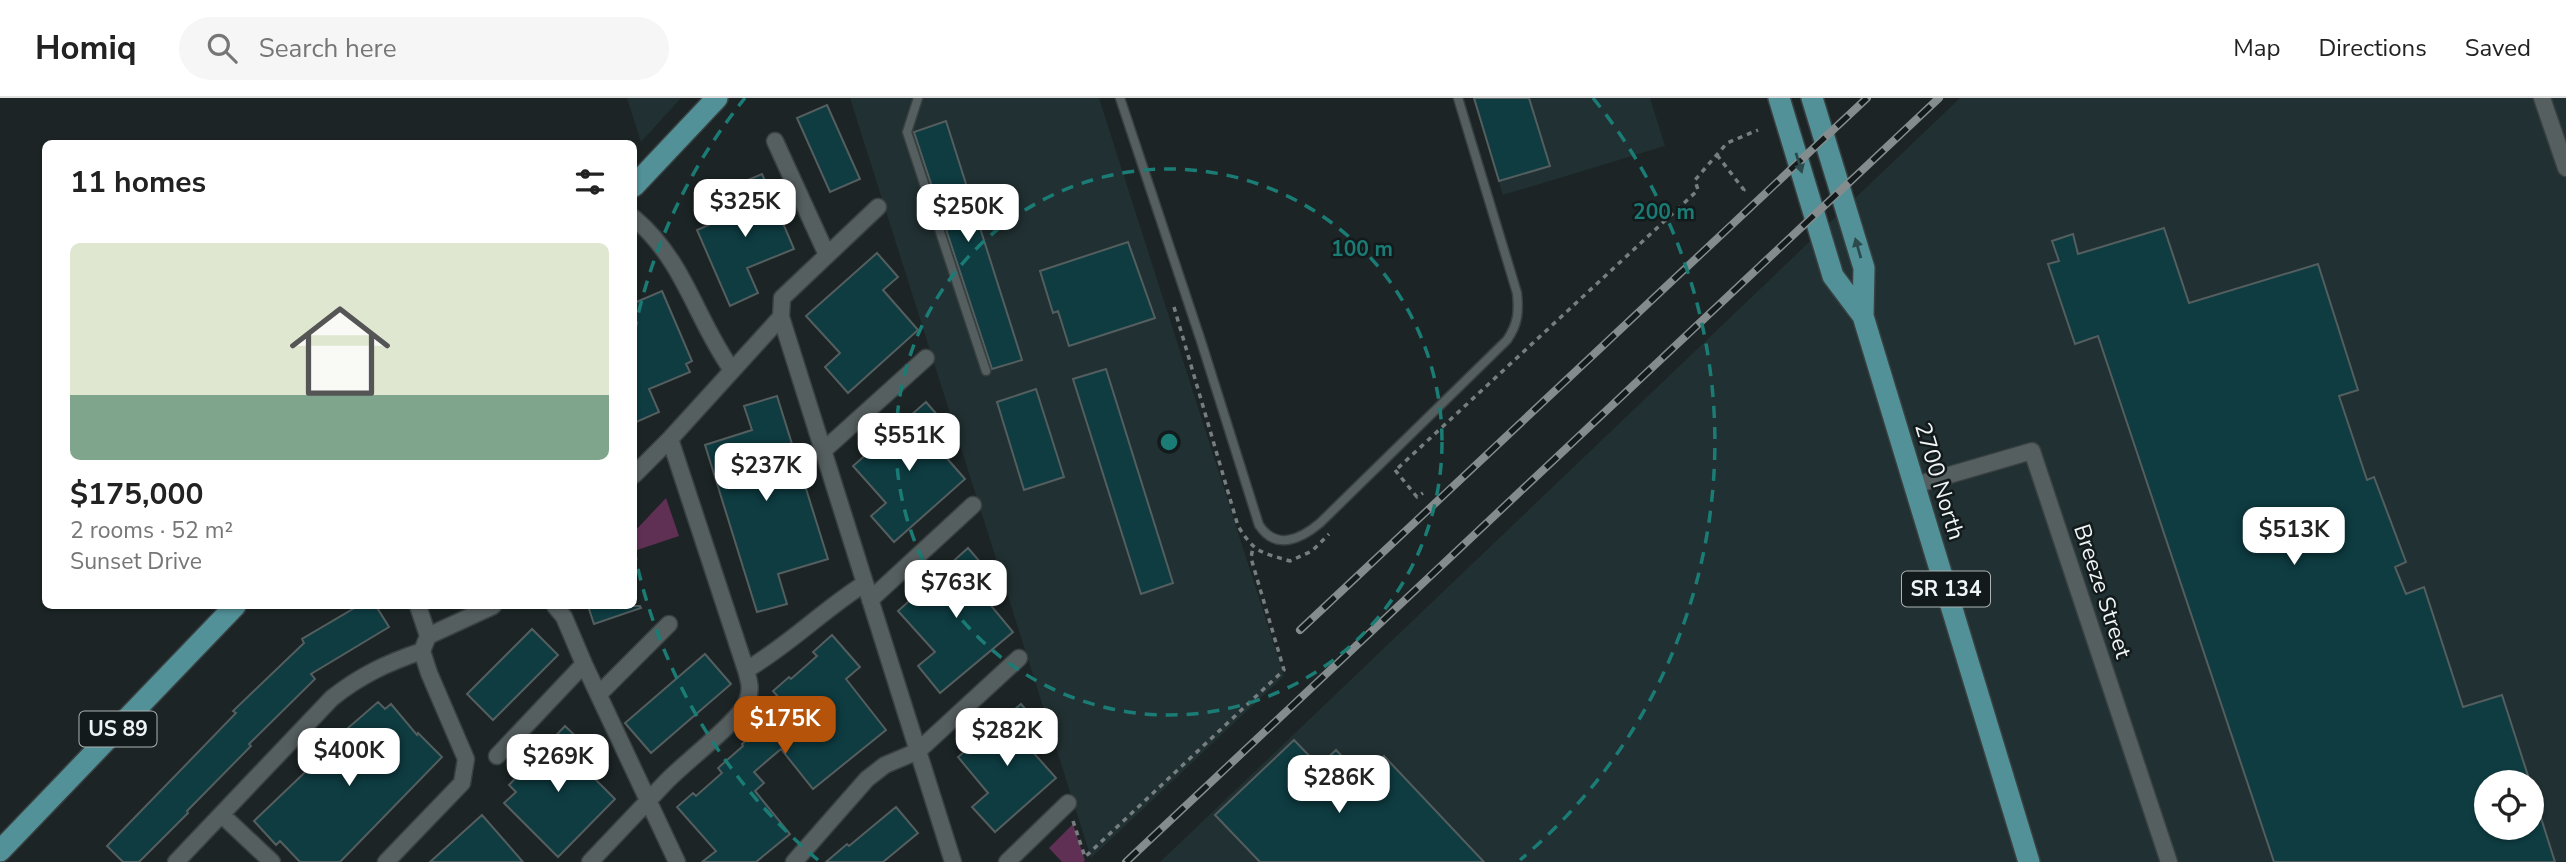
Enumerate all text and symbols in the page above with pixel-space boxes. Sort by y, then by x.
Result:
search box [179,17,669,80]
text: Homiq [35,26,137,71]
icon: search [203,29,241,67]
text: Search here [259,31,397,66]
text: Map [2233,32,2280,64]
text: Directions [2318,32,2427,64]
text: Saved [2465,32,2531,64]
one-way arrow [1794,153,1804,174]
text: 11 homes [70,162,206,203]
icon: filters [571,163,609,201]
pin: $325K [696,180,794,239]
pin: $250K [919,184,1017,244]
text: $325K [710,186,780,217]
text: $250K [933,191,1003,222]
text: 200 m [1633,198,1695,226]
text: 100 m [1331,235,1393,263]
one-way arrow [1853,237,1863,258]
icon: home [277,288,403,414]
pin: $551K [860,414,958,473]
street label: 2700 North [1907,419,1972,543]
text: $551K [874,420,944,451]
centre of rings [1157,430,1181,454]
pin: $237K [717,444,815,503]
text: $237K [731,450,801,481]
text: $175,000 [70,474,203,515]
pin: $513K [2245,508,2343,567]
text: $513K [2259,514,2329,545]
text: 2 rooms · 52 m² [70,515,233,546]
street label: Breeze Street [2066,520,2139,663]
text: Sunset Drive [70,546,202,577]
pin: $763K [907,560,1005,620]
text: $763K [921,567,991,598]
road number: SR 134 [1902,572,1990,606]
pin: $175K [736,696,834,756]
text: $175K [750,703,820,734]
pin: $282K [958,708,1056,768]
road number: US 89 [80,712,156,746]
text: $282K [972,715,1042,746]
pin: $400K [300,728,398,788]
pin: $269K [509,734,607,794]
text: $400K [314,735,384,766]
text: $269K [523,741,593,772]
pin: $286K [1290,756,1388,815]
text: $286K [1304,762,1374,793]
map controls [2474,770,2544,840]
button: locate [2474,770,2544,840]

